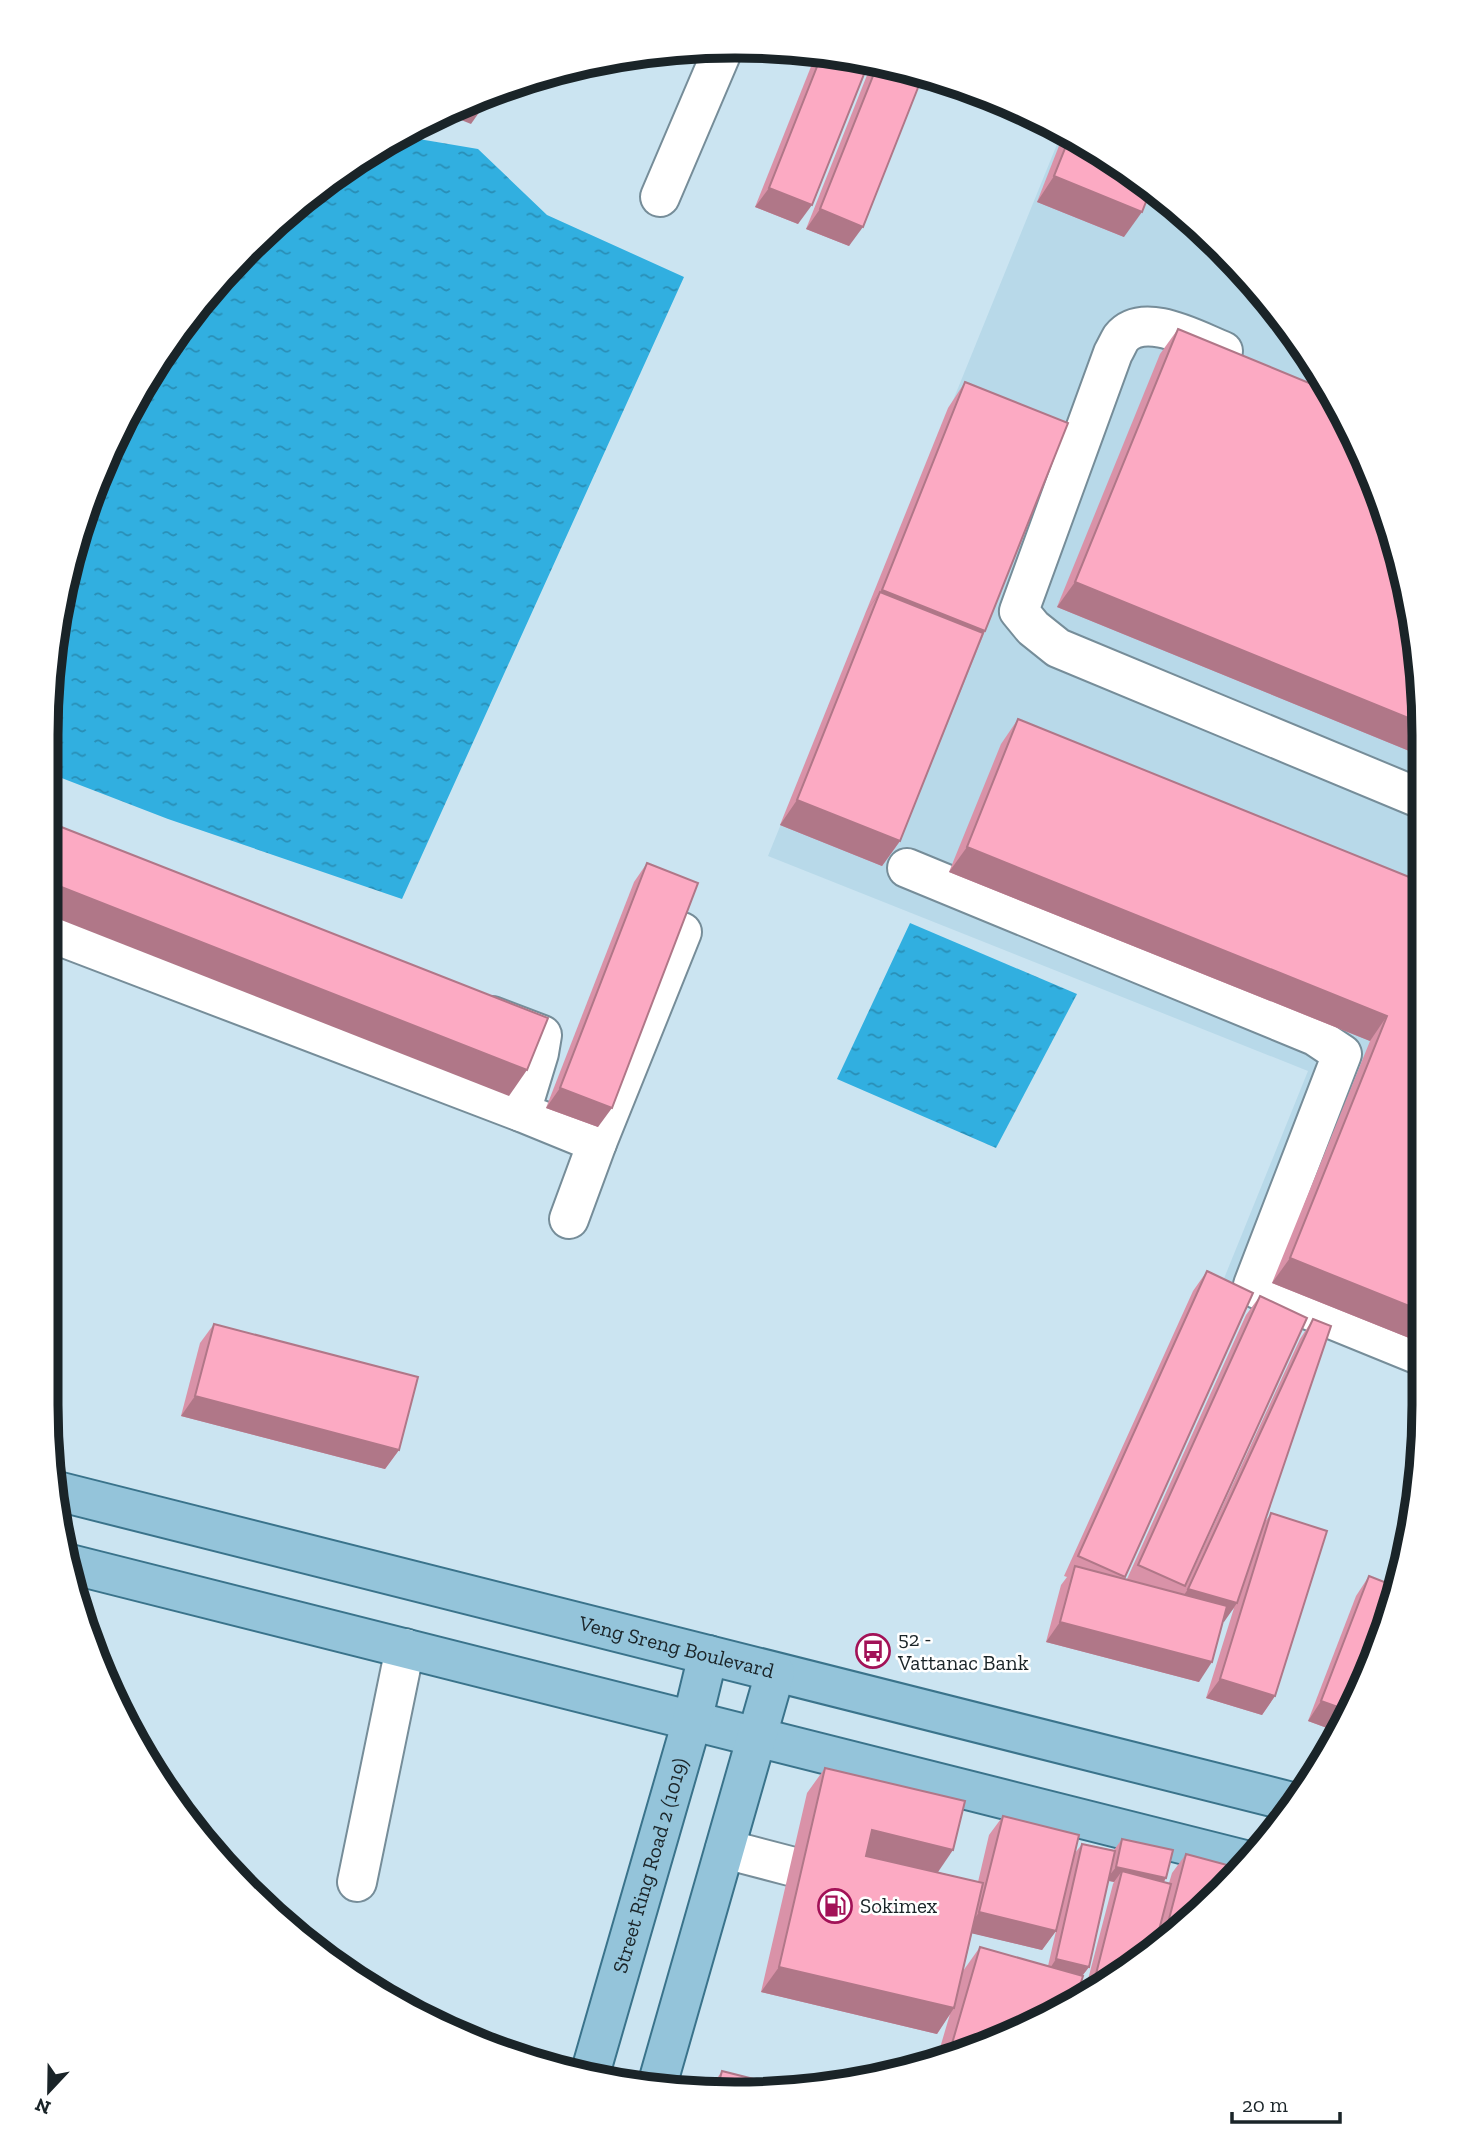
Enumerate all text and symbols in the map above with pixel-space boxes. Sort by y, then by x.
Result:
street label: Veng Sreng Boulevard [576,1610,777,1683]
place label: 52 - Vattanac Bank [897,1626,1029,1675]
bus stop icon: 52 - Vattanac Bank [854,1632,892,1670]
street label: Street Ring Road 2 (1019) [607,1755,693,1976]
fuel station icon: Sokimex [816,1887,854,1925]
place label: Sokimex [860,1893,938,1918]
north arrow [14,2056,84,2126]
scale bar [1232,2080,1340,2124]
text: 20 m [1242,2092,1288,2117]
text: N [32,2093,54,2120]

